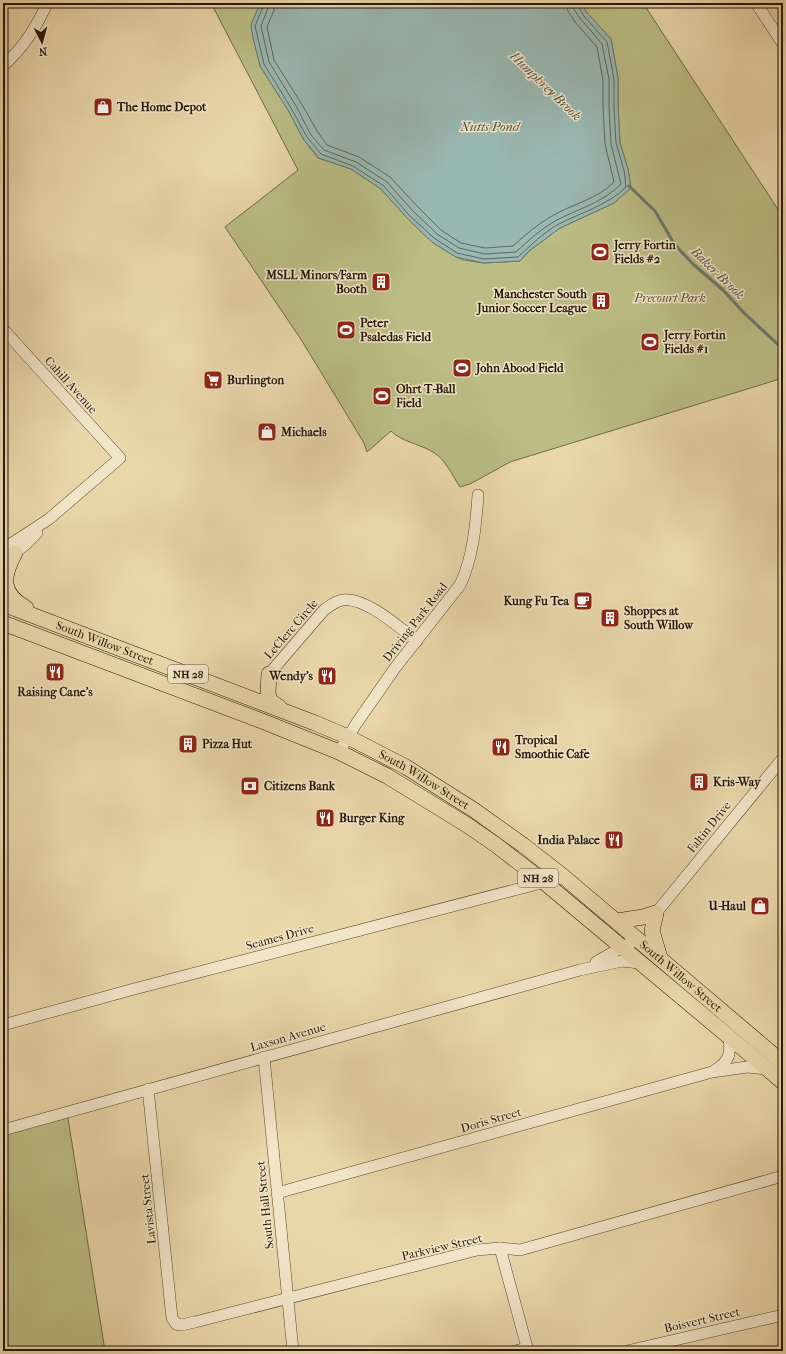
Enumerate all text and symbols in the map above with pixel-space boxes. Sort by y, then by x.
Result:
north arrow [22,22,62,62]
text: N [38,45,48,58]
water label: Humphrey Brook [507,48,585,124]
shop icon: The Home Depot [92,96,114,118]
place label: The Home Depot [116,100,207,115]
water label: Nutts Pond [460,119,522,134]
place label: Jerry Fortin Fields #2 [612,238,677,266]
sports icon: Jerry Fortin Fields #2 [589,241,611,263]
water label: Baker Brook [687,243,748,302]
place label: MSLL Minors/Farm Booth [265,268,368,296]
building icon: MSLL Minors/Farm Booth [370,271,392,293]
place label: Manchester South Junior Soccer League [475,287,587,316]
building icon: Manchester South Junior Soccer League [590,290,612,312]
park label: Precourt Park [633,291,706,305]
place label: Peter Psaledas Field [360,316,431,344]
sports icon: Peter Psaledas Field [335,319,357,341]
place label: Jerry Fortin Fields #1 [662,328,727,356]
sports icon: Jerry Fortin Fields #1 [639,331,661,353]
street label: Cahill Avenue [42,354,100,416]
sports icon: John Abood Field [451,357,473,379]
place label: John Abood Field [474,361,564,376]
supermarket icon: Burlington [202,369,224,391]
place label: Burlington [227,373,285,388]
place label: Ohrt T-Ball Field [395,382,456,410]
sports icon: Ohrt T-Ball Field [371,385,393,407]
shop icon: Michaels [256,421,278,443]
place label: Michaels [280,425,327,439]
street label: Driving Park Road [380,579,450,664]
cafe icon: Kung Fu Tea [572,590,594,612]
place label: Kung Fu Tea [503,594,569,609]
street label: LeClerc Circle [261,596,321,662]
place label: Shoppes at South Willow [624,604,694,632]
building icon: Shoppes at South Willow [599,607,621,629]
street label: South Willow Street [54,618,156,668]
restaurant icon: Raising Cane's [44,661,66,683]
road number: NH 28 [168,665,208,683]
restaurant icon: Wendy's [316,665,338,687]
place label: Wendy's [268,669,314,684]
place label: Raising Cane's [17,685,93,700]
building icon: Pizza Hut [177,733,199,755]
place label: Tropical Smoothie Cafe [514,733,590,761]
restaurant icon: Tropical Smoothie Cafe [490,736,512,758]
place label: Pizza Hut [202,737,253,751]
street label: South Willow Street [376,747,473,813]
building icon: Kris-Way [688,771,710,793]
bank icon: Citizens Bank [239,775,261,797]
place label: Kris-Way [713,775,761,790]
place label: Citizens Bank [264,779,336,793]
street label: Faltin Drive [684,799,734,855]
restaurant icon: Burger King [314,807,336,829]
place label: Burger King [339,811,405,826]
restaurant icon: India Palace [603,829,625,851]
place label: India Palace [537,833,600,847]
road number: NH 28 [518,869,558,887]
shop icon: U-Haul [749,895,771,917]
place label: U-Haul [707,899,747,913]
street label: Seames Drive [244,921,316,953]
street label: South Willow Street [637,937,725,1015]
street label: Laxson Avenue [249,1020,327,1054]
street label: Doris Street [459,1104,524,1135]
street label: South Hall Street [253,1160,277,1250]
street label: Lavista Street [137,1172,159,1245]
street label: Parkview Street [400,1231,484,1263]
street label: Boisvert Street [663,1304,742,1336]

